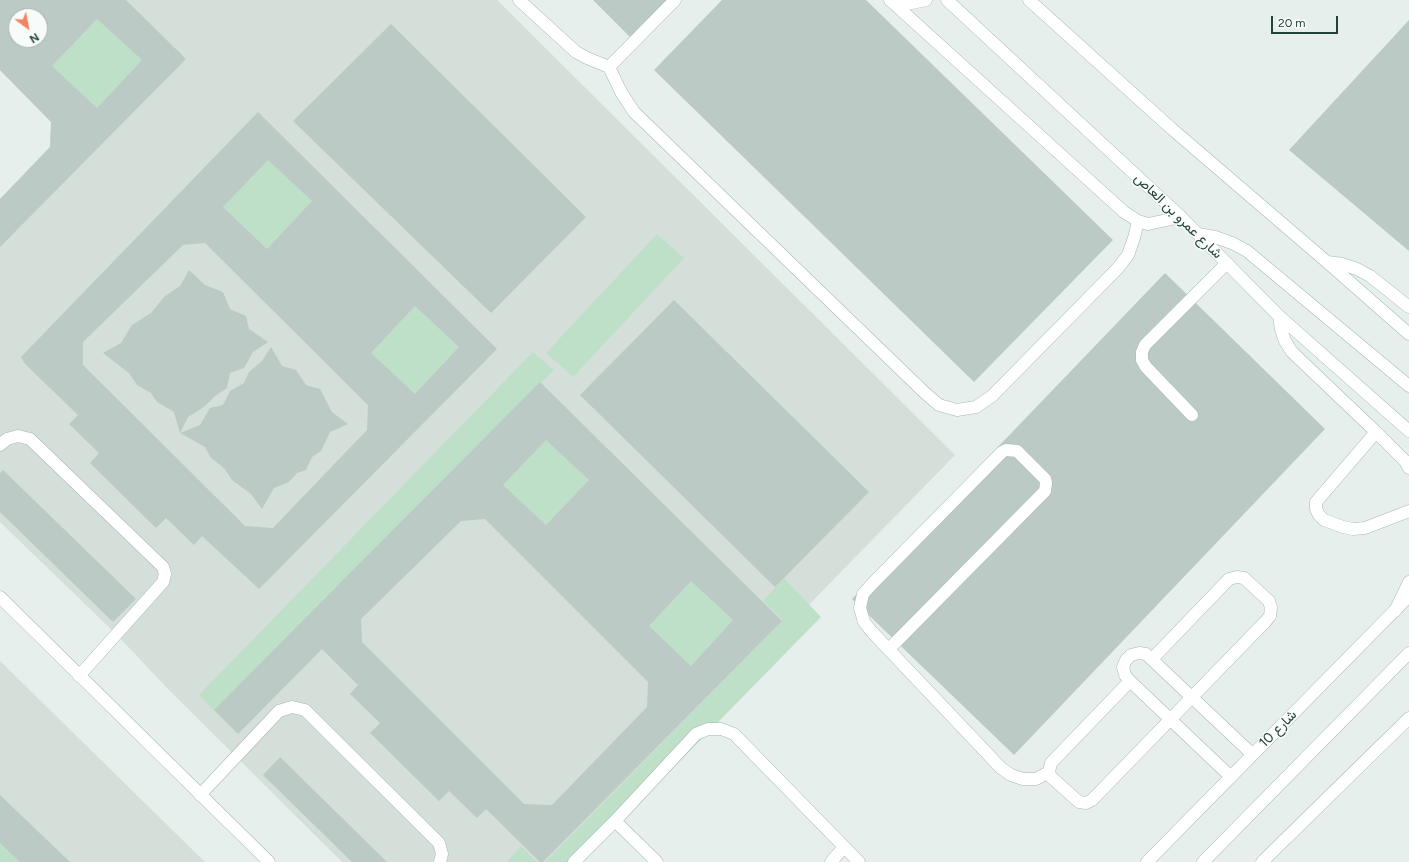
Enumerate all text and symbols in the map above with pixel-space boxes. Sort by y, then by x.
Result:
north arrow [8,8,48,48]
scale bar [1273,8,1340,34]
text: 20 m [1278,16,1306,30]
text: N [27,30,41,46]
street label: شارع عمرو بن العاص [1130,170,1226,262]
street label: شارع 10 [1256,707,1300,751]

